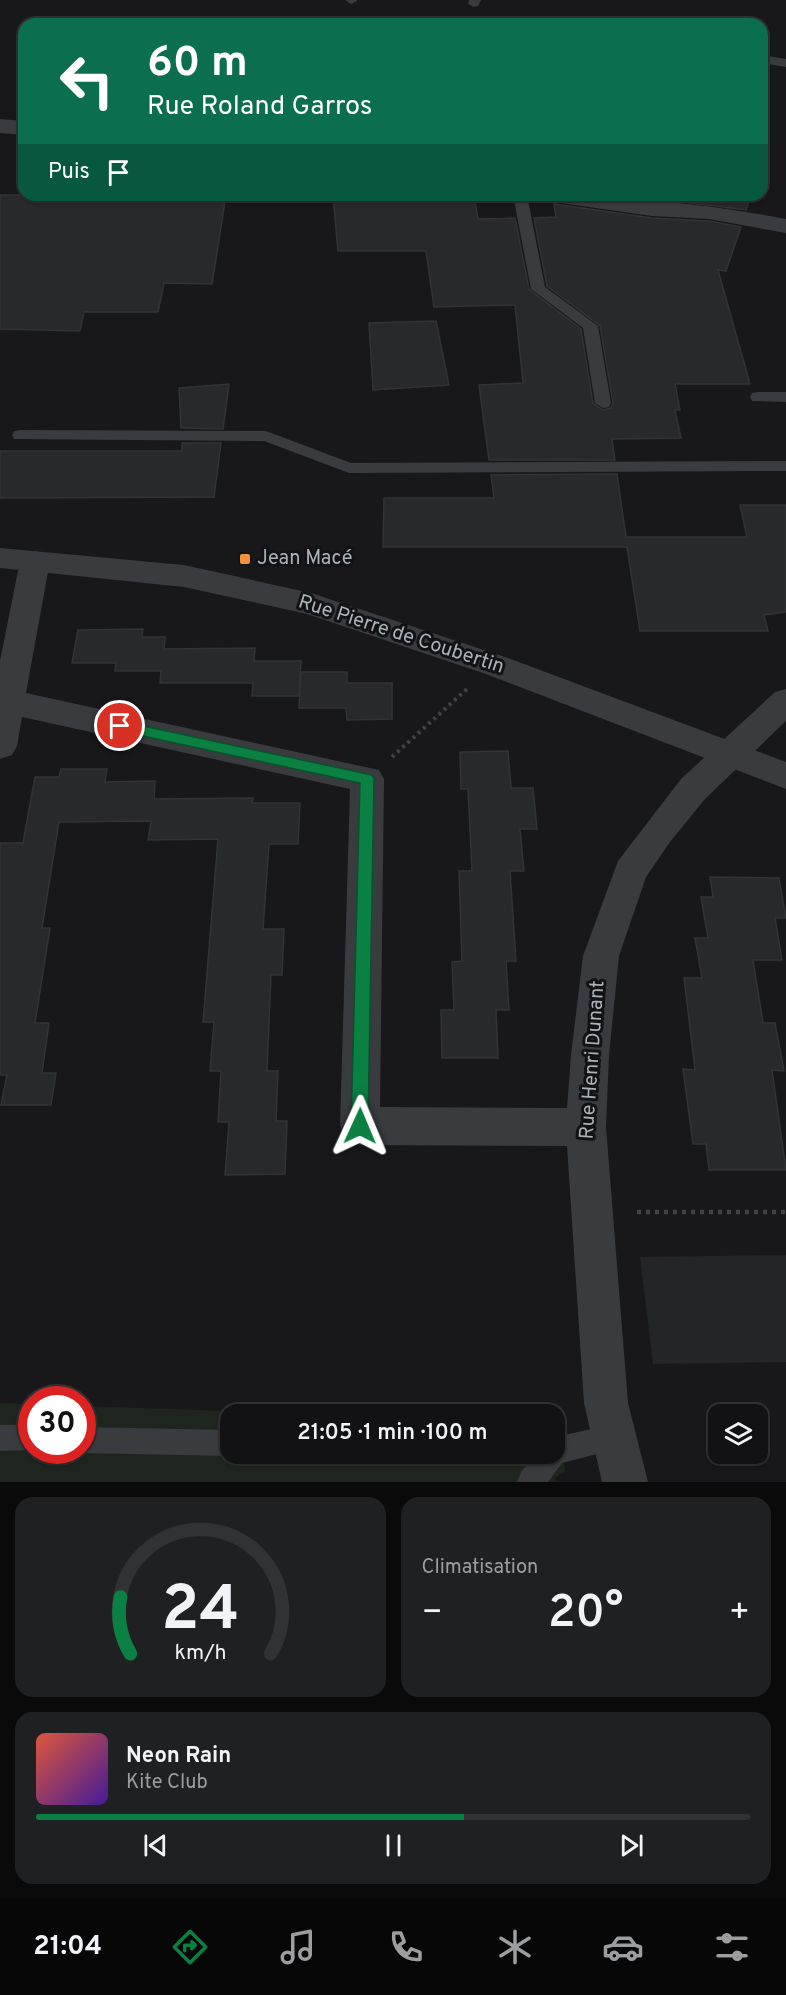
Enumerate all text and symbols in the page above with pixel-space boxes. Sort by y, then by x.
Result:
text: 60 m [147,38,248,91]
icon: left [48,42,126,120]
text: Rue Roland Garros [147,90,372,124]
icon: arrive [102,156,135,189]
text: Puis [48,159,90,186]
place label: Jean Macé [257,546,353,572]
marker: Jean Macé [238,552,252,566]
street label: Rue Pierre de Coubertin [295,589,507,681]
pin [94,700,145,751]
icon: arrive [103,709,136,742]
street label: Rue Henri Dunant [574,980,612,1140]
position arrow [328,1094,392,1158]
speed limit sign: 30 [18,1386,96,1464]
map controls [708,1404,768,1464]
button: layers [708,1404,768,1464]
text: 21:05 · 1 min · 100 m [297,1420,488,1447]
text: Climatisation [422,1555,538,1581]
text: 24 [161,1573,239,1652]
text: 20° [548,1586,624,1643]
text: − [422,1593,443,1635]
text: + [729,1593,750,1635]
text: km/h [174,1640,226,1667]
text: Neon Rain [126,1743,231,1770]
text: Kite Club [126,1770,208,1796]
icon: previous [139,1829,172,1862]
icon: pause [377,1829,410,1862]
icon: next [615,1829,648,1862]
icon: directions [169,1926,211,1968]
icon: music [277,1926,319,1968]
icon: phone [385,1926,427,1968]
icon: climate [494,1926,536,1968]
icon: car [602,1926,644,1968]
icon: filters [711,1926,753,1968]
text: 21:04 [33,1930,102,1964]

